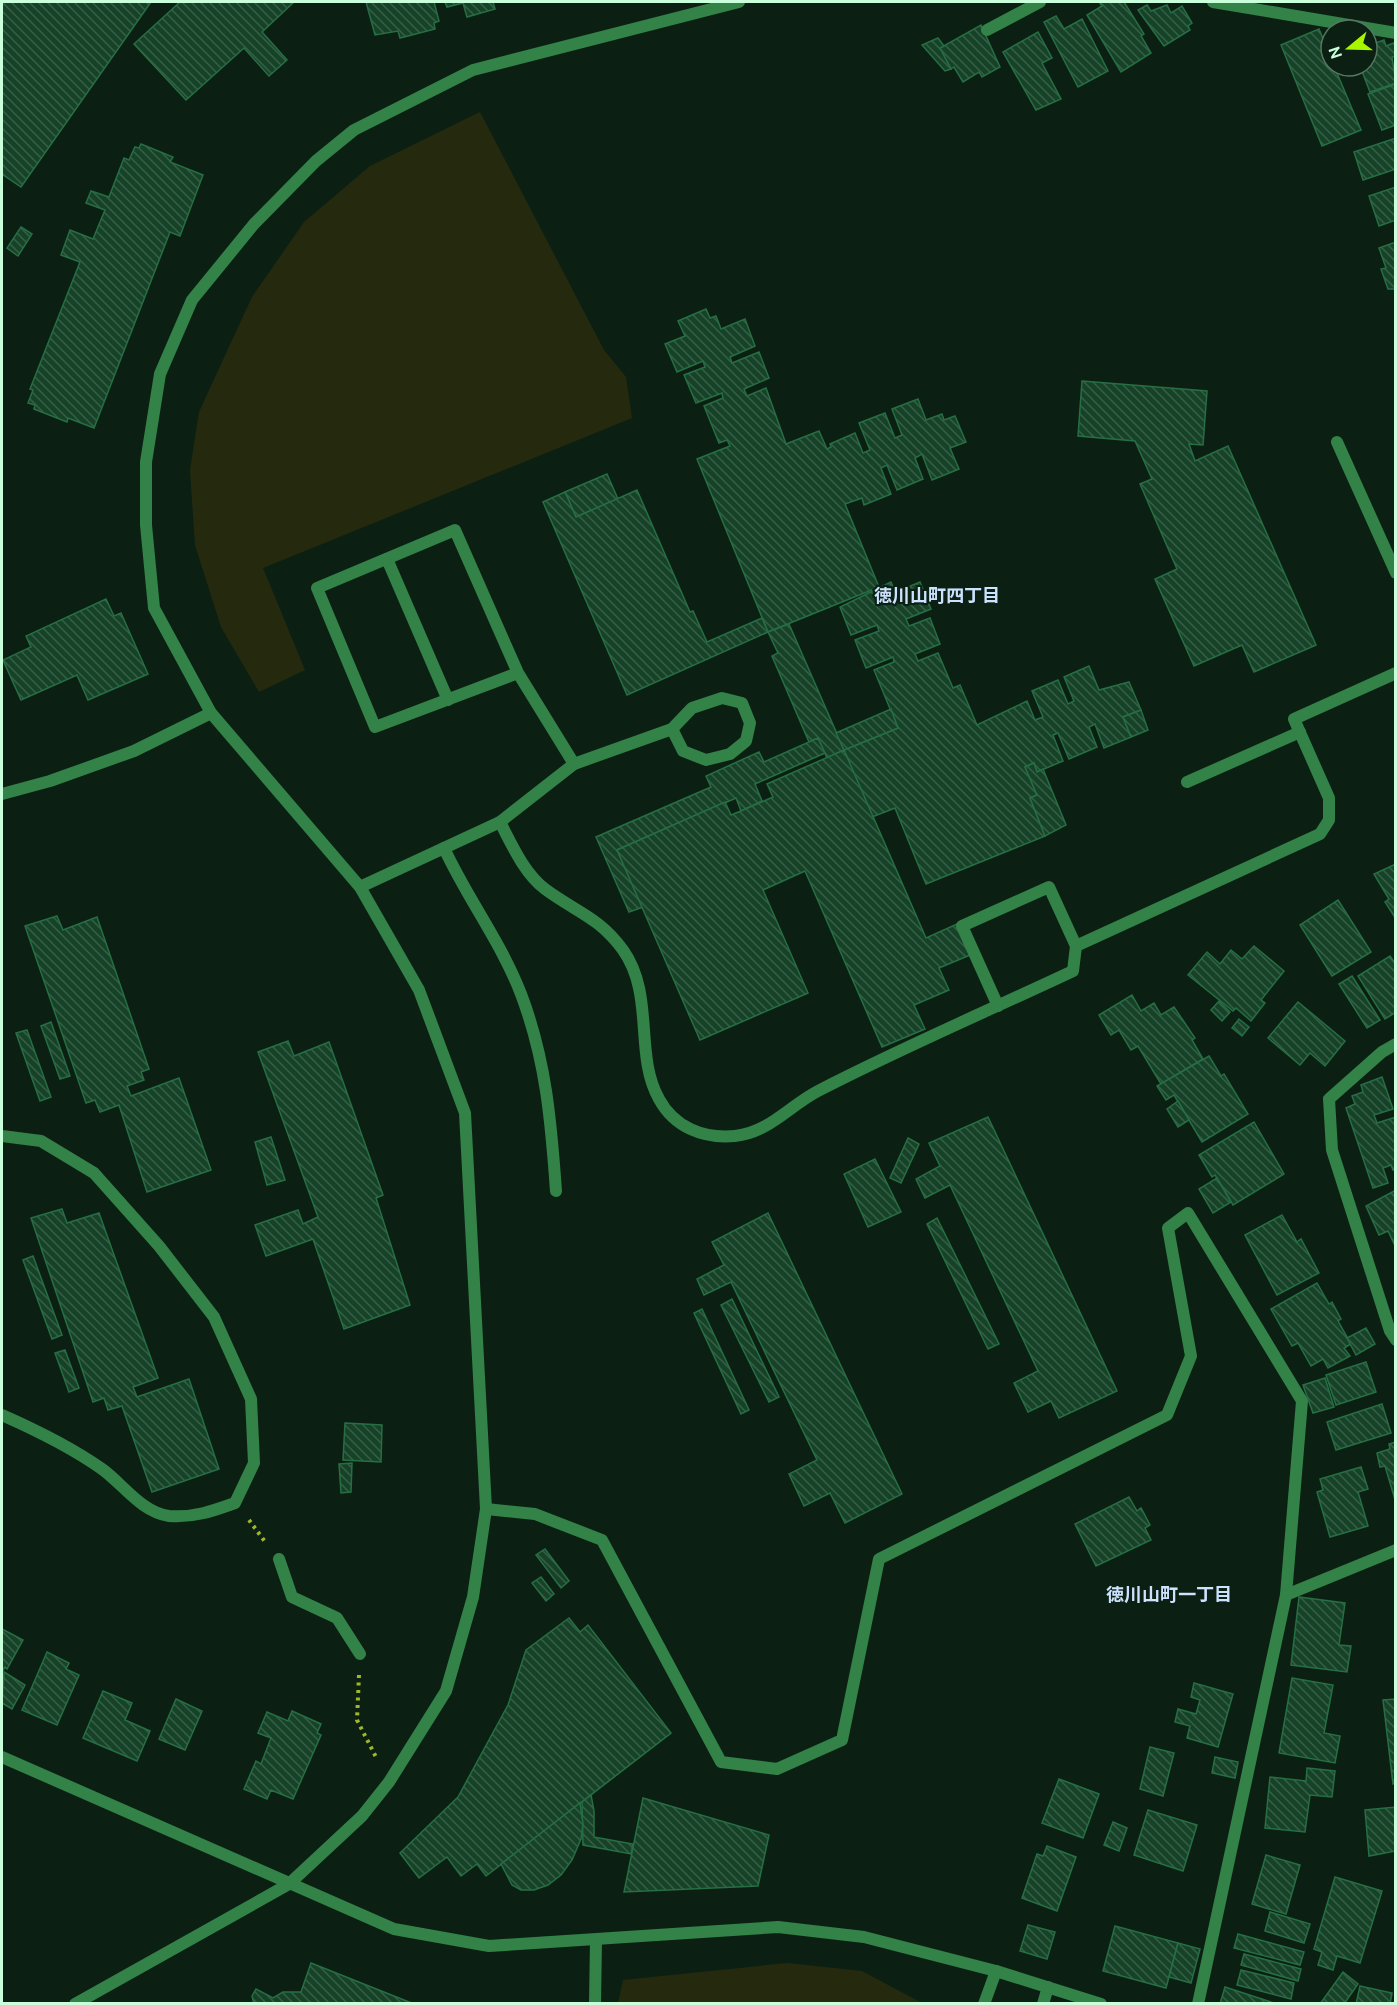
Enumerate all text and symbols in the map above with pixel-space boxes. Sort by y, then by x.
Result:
north arrow [1319,18,1379,78]
text: N [1324,44,1345,61]
district label: 徳川山町四丁目 [874,585,1000,605]
district label: 徳川山町一丁目 [1106,1584,1232,1604]

